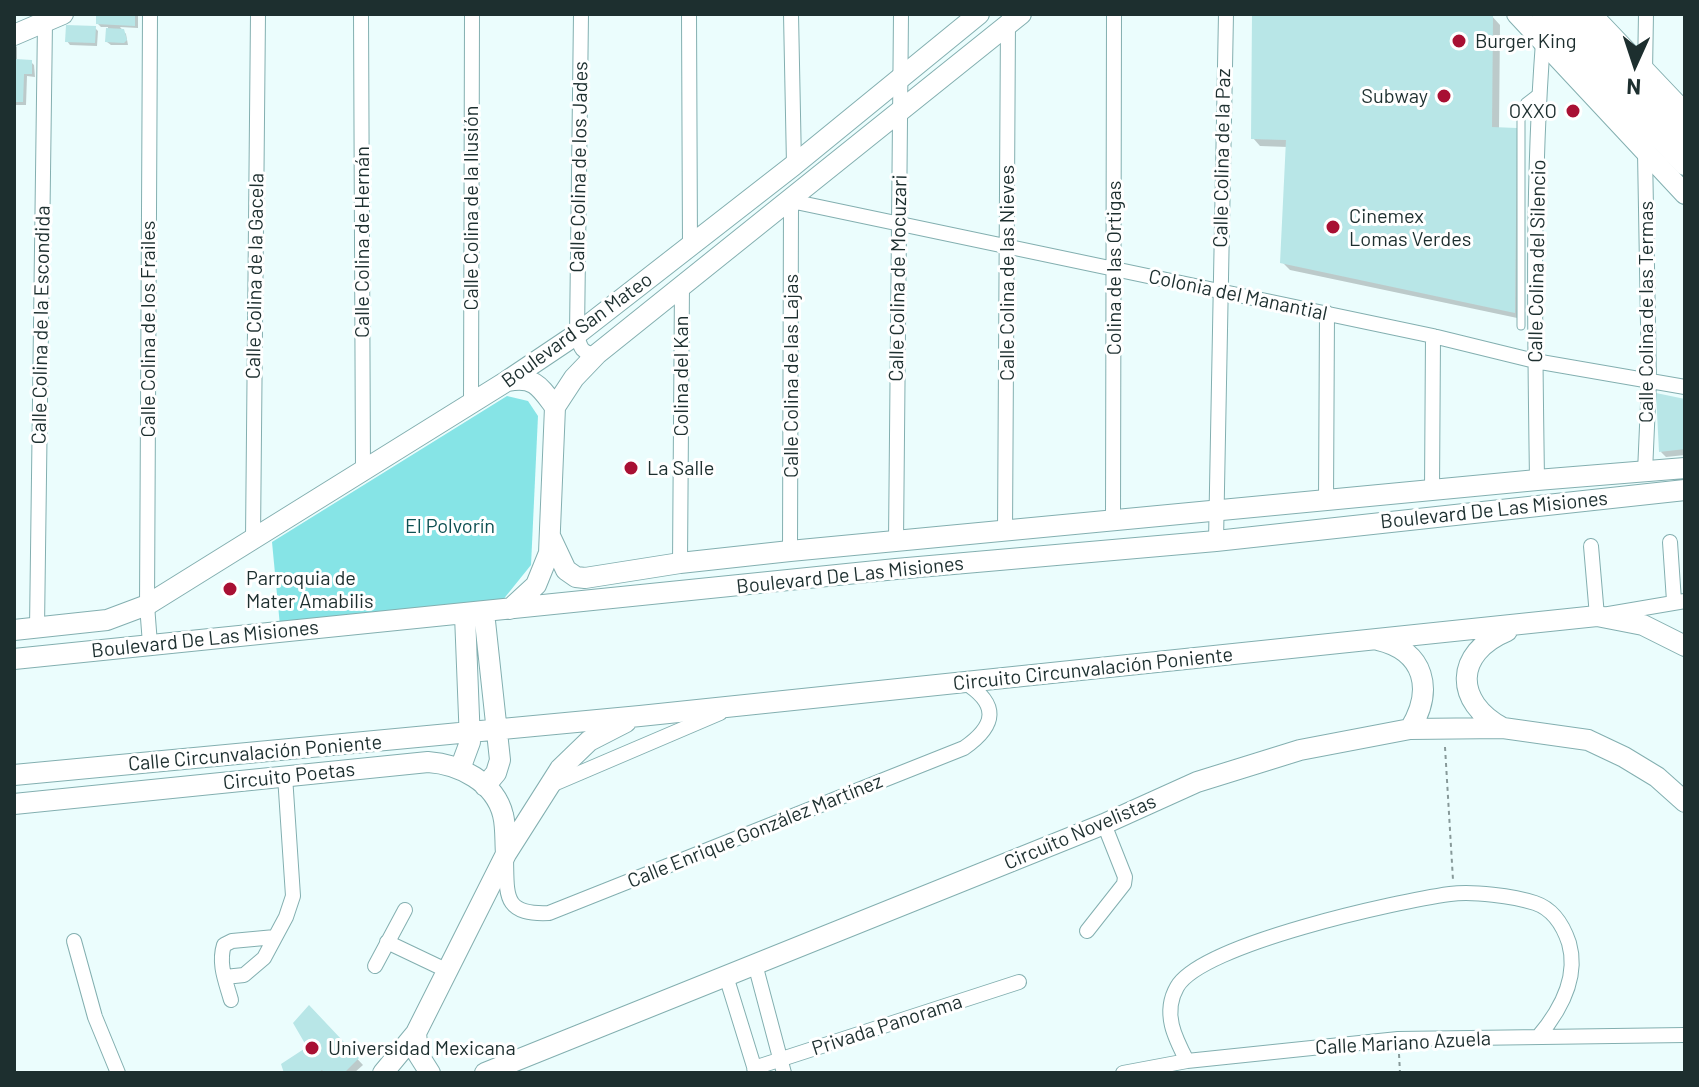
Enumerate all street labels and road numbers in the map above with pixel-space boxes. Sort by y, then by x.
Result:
street label: Calle Colina de los Jades [565,61,593,273]
street label: Calle Colina de la Paz [1208,68,1236,248]
street label: Calle Colina de la Ilusión [459,106,483,310]
street label: Calle Colina de Hernán [350,146,374,338]
street label: Calle Colina del Silencio [1523,159,1551,363]
street label: Calle Colina de las Nieves [995,165,1019,381]
street label: Calle Colina de la Gacela [241,173,269,379]
street label: Calle Colina de Mocuzari [884,174,912,382]
street label: Colina de las Ortigas [1102,181,1126,355]
street label: Calle Colina de las Termas [1634,201,1658,423]
street label: Calle Colina de la Escondida [27,205,55,445]
street label: Calle Colina de los Frailes [136,221,160,437]
street label: Colonia del Manantial [1146,264,1330,326]
street label: Boulevard San Mateo [497,267,657,393]
street label: Calle Colina de las Lajas [779,274,803,478]
street label: Colina del Kan [669,315,693,437]
street label: Boulevard De Las Misiones [1379,486,1609,534]
street label: Boulevard De Las Misiones [735,551,965,599]
street label: Boulevard De Las Misiones [90,615,320,663]
street label: Circuito Circunvalación Poniente [952,642,1234,696]
street label: Calle Circunvalación Poniente [127,730,383,776]
street label: Circuito Poetas [222,757,356,795]
street label: Calle Enrique González Martínez [624,769,886,893]
street label: Circuito Novelistas [1000,789,1160,875]
street label: Privada Panorama [809,989,965,1061]
street label: Calle Mariano Azuela [1315,1026,1491,1060]

